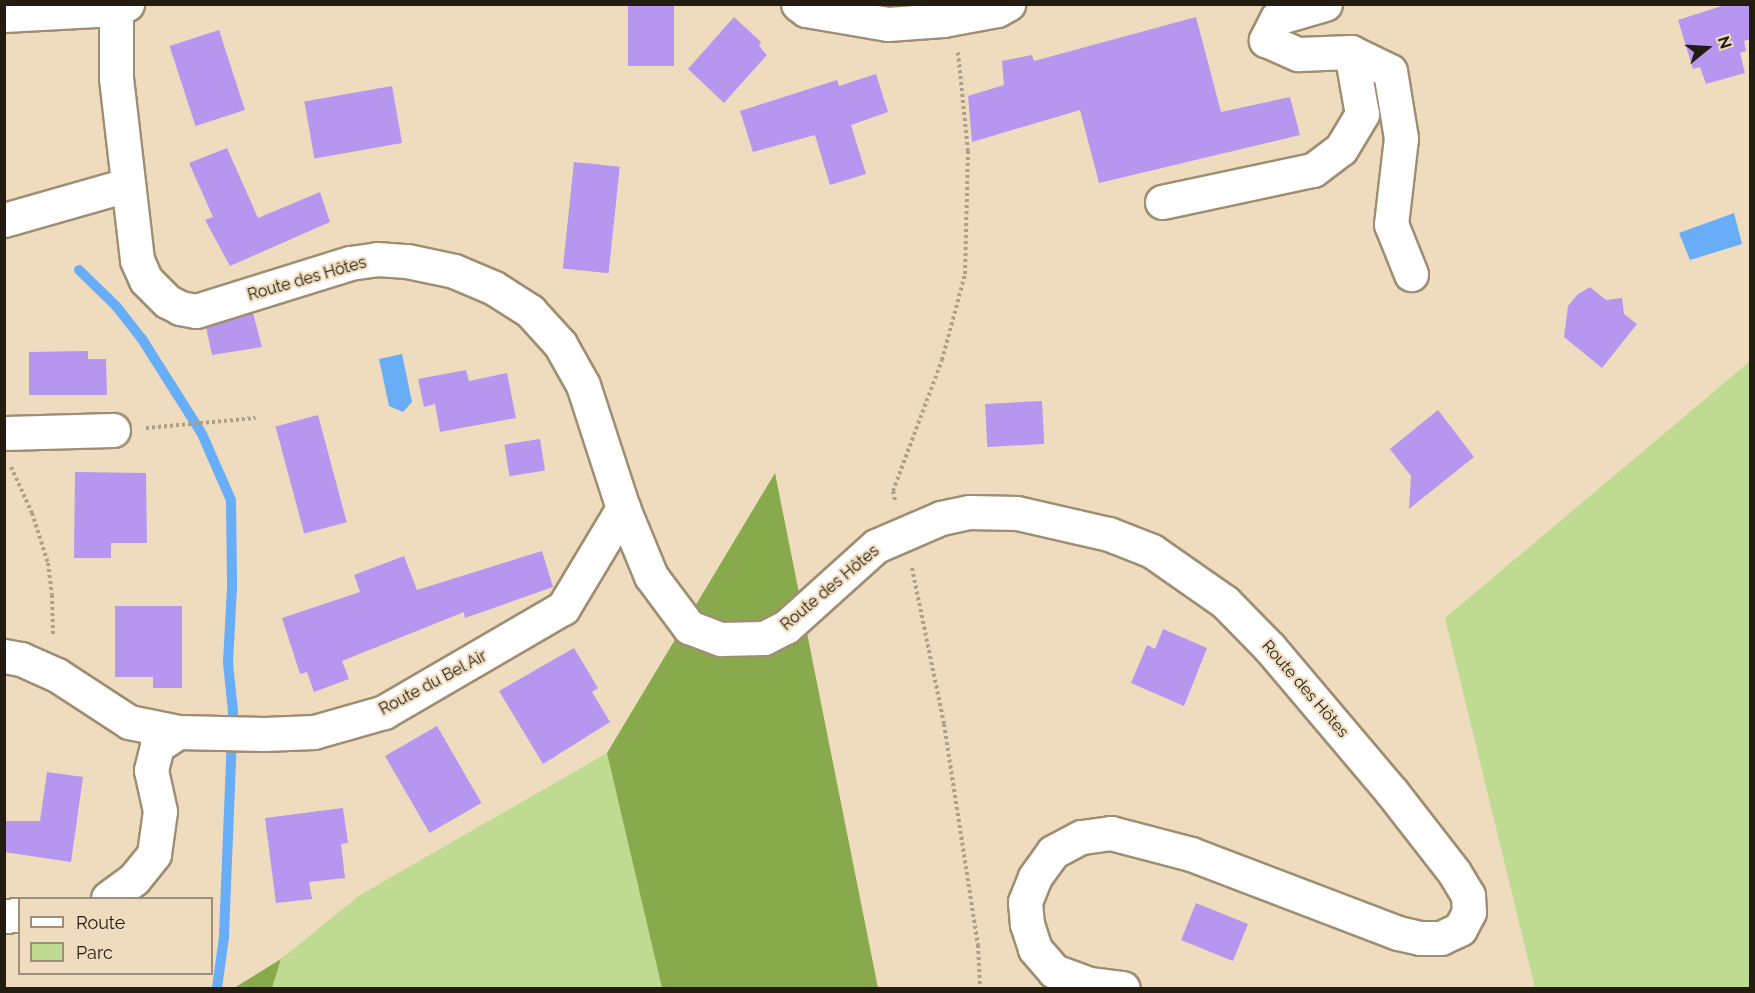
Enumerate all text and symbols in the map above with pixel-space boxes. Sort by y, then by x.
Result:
north arrow [1677,18,1737,78]
text: N [1714,34,1736,51]
street label: Route des Hôtes [245,253,369,305]
street label: Route des Hôtes [777,541,883,635]
street label: Route des Hôtes [1258,636,1352,742]
street label: Route du Bel Air [376,646,490,720]
legend [18,897,213,975]
text: Route [76,912,125,933]
text: Parc [76,942,113,963]

